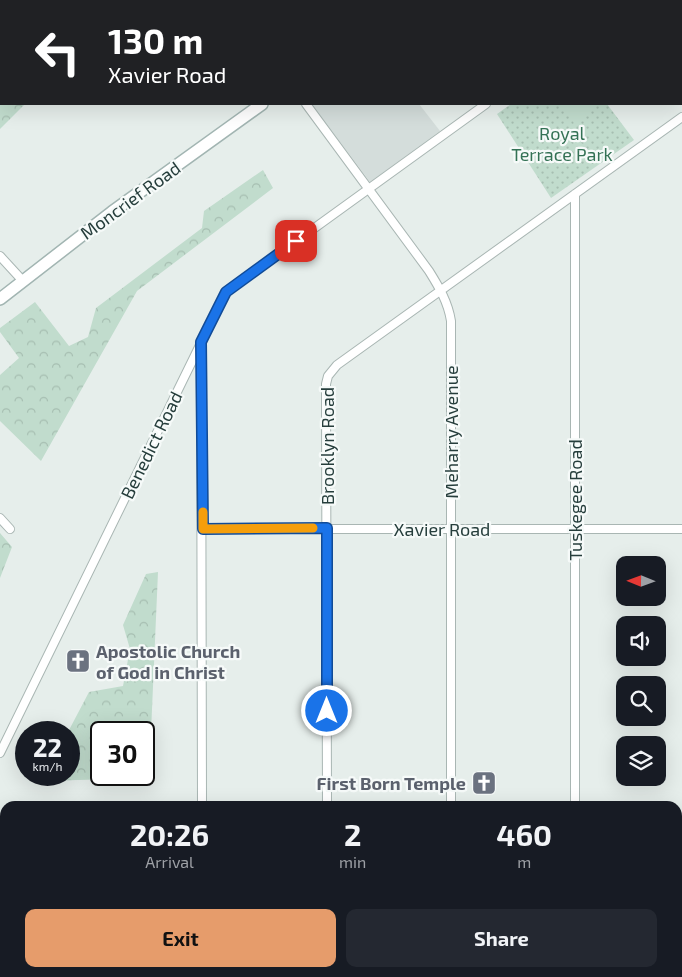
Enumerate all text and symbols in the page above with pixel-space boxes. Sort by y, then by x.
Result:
text: 130 m [108,19,203,61]
icon: left [25,20,90,85]
text: Xavier Road [108,61,226,87]
park label: Royal Terrace Park [511,122,613,165]
street label: Moncrief Road [76,156,184,244]
pin [275,220,317,262]
icon: arrive [282,227,310,255]
street label: Meharry Avenue [440,365,462,499]
street label: Brooklyn Road [316,387,338,505]
street label: Benedict Road [115,388,187,502]
street label: Tuskegee Road [564,439,586,561]
street label: Xavier Road [394,518,490,540]
north arrow [616,556,666,606]
map controls [616,556,666,786]
button: sound [616,616,666,666]
place label: Apostolic Church of God in Christ [96,640,240,683]
church icon: Apostolic Church of God in Christ [65,648,91,674]
button: search [616,676,666,726]
position arrow [300,684,352,736]
speed limit sign: 30 [90,721,155,786]
text: 22 [33,732,62,762]
button: layers [616,736,666,786]
text: km/h [33,759,62,773]
church icon: First Born Temple [471,770,497,796]
place label: First Born Temple [316,772,466,794]
text: 20:26 [130,816,209,852]
text: 2 [344,816,361,852]
text: 460 [496,816,552,852]
text: Arrival [145,852,194,871]
text: min [339,852,366,871]
text: m [517,852,531,871]
button: Exit [25,909,336,967]
button: Share [346,909,657,967]

